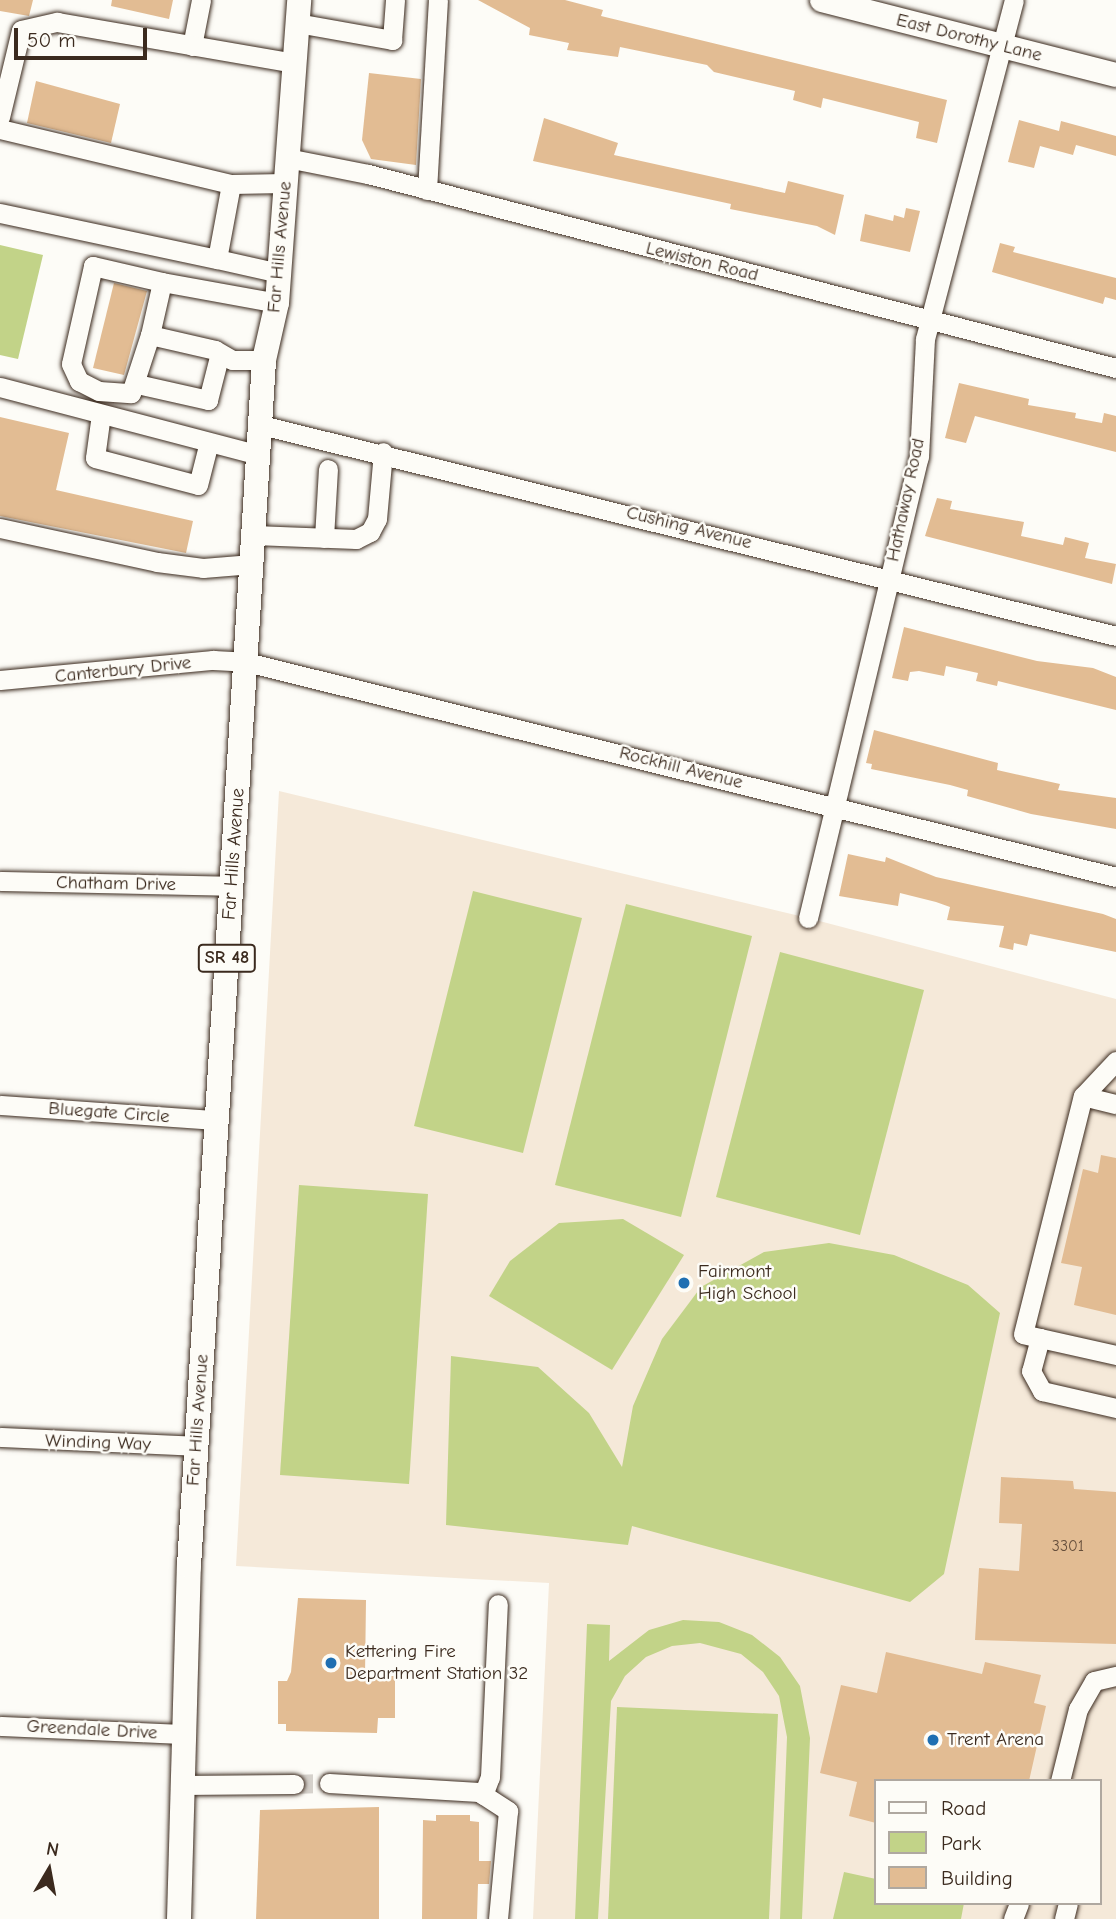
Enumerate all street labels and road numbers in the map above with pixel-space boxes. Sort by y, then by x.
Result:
street label: East Dorothy Lane [894,9,1044,67]
street label: Far Hills Avenue [263,180,297,314]
street label: Lewiston Road [643,237,761,287]
street label: Hathaway Road [882,436,930,564]
street label: Cushing Avenue [624,501,754,555]
street label: Canterbury Drive [54,651,192,689]
street label: Rockhill Avenue [617,742,745,794]
street label: Far Hills Avenue [218,787,250,921]
street label: Chatham Drive [56,872,176,896]
road number: SR 48 [197,944,257,973]
street label: Bluegate Circle [48,1097,170,1129]
street label: Far Hills Avenue [182,1353,214,1487]
street label: Winding Way [45,1430,151,1456]
street label: Greendale Drive [26,1715,158,1745]

